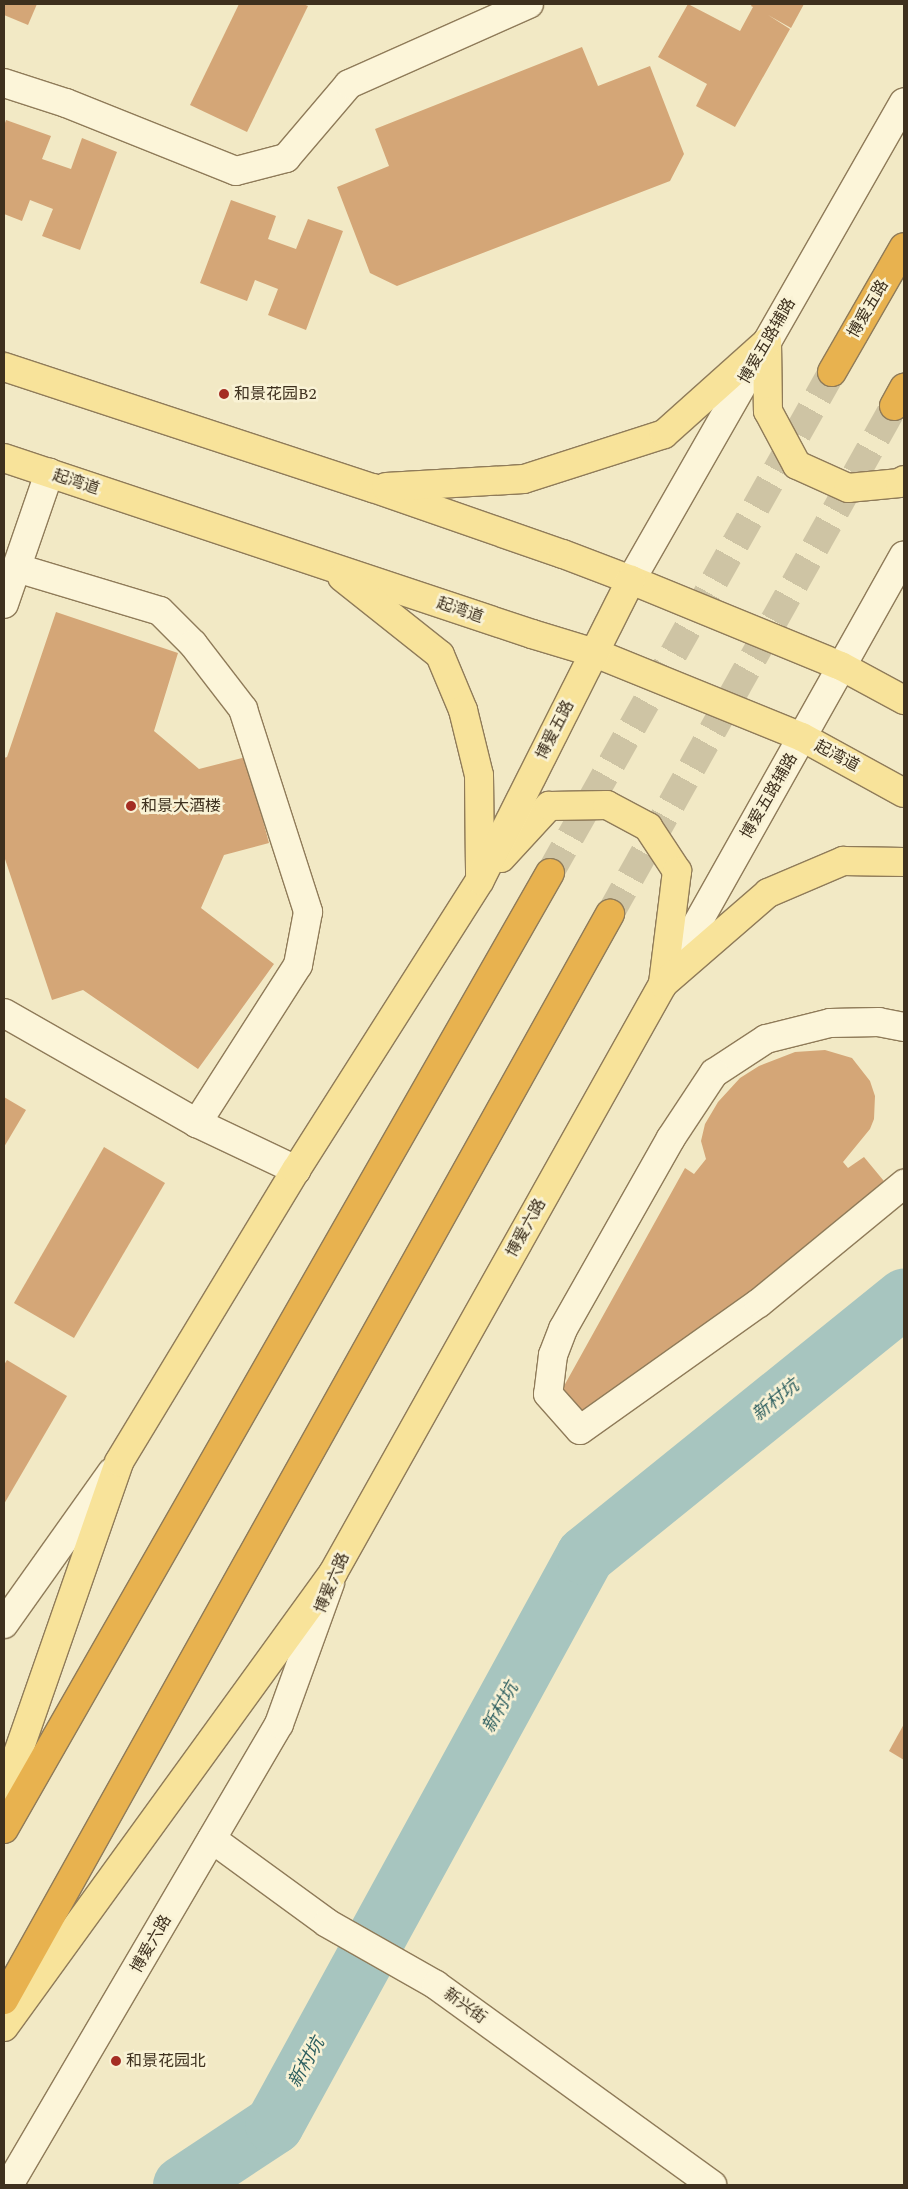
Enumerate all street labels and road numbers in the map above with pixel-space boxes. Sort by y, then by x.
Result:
street label: 博爱五路 [844,276,892,342]
street label: 博爱五路辅路 [735,295,799,387]
street label: 起湾道 [50,465,102,499]
street label: 起湾道 [434,593,486,627]
street label: 博爱五路 [532,697,578,763]
street label: 起湾道 [811,736,863,776]
street label: 博爱五路辅路 [737,750,801,842]
street label: 博爱六路 [502,1195,550,1261]
street label: 博爱六路 [311,1550,353,1616]
street label: 博爱六路 [127,1911,175,1977]
street label: 新兴街 [440,1984,490,2028]

